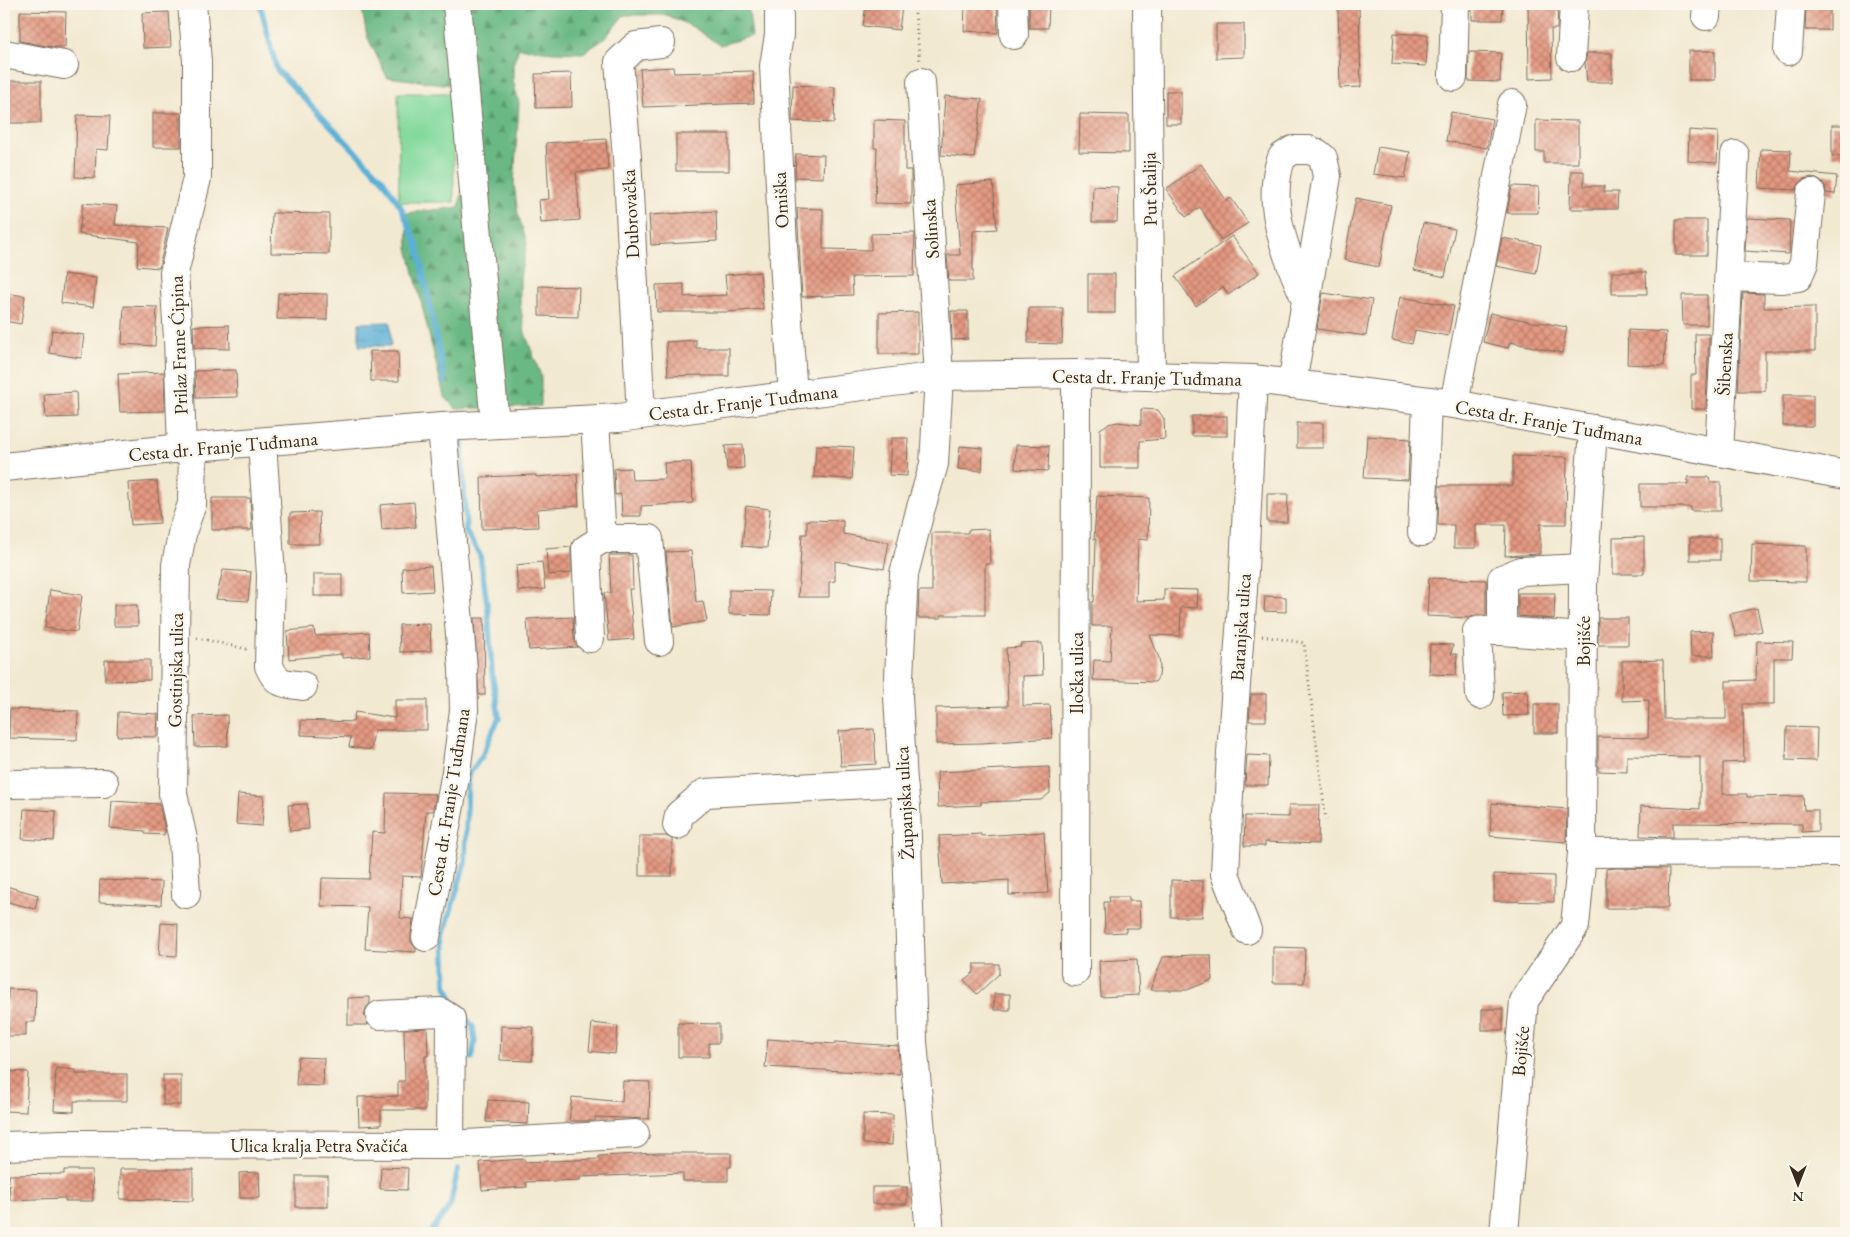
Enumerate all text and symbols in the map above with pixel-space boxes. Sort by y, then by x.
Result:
street label: Put Štalija [1136,151,1163,226]
street label: Dubrovačka [616,168,645,259]
street label: Omiška [767,171,794,229]
street label: Solinska [916,198,945,260]
street label: Prilaz Frane Ćipina [164,274,193,415]
street label: Šibenska [1710,331,1739,396]
street label: Cesta dr. Franje Tuđmana [1052,363,1243,392]
street label: Cesta dr. Franje Tuđmana [647,378,839,426]
street label: Cesta dr. Franje Tuđmana [1453,394,1645,451]
street label: Cesta dr. Franje Tuđmana [127,426,319,467]
street label: Baranjska ulica [1224,572,1257,682]
street label: Gostinjska ulica [162,612,189,728]
street label: Bojišće [1571,616,1596,666]
street label: Iločka ulica [1064,631,1089,714]
street label: Cesta dr. Franje Tuđmana [421,706,476,898]
street label: Županjska ulica [889,745,920,860]
street label: Bojišće [1506,1025,1535,1077]
street label: Ulica kralja Petra Svačića [230,1133,408,1158]
north arrow [1772,1160,1822,1210]
text: N [1792,1188,1804,1206]

